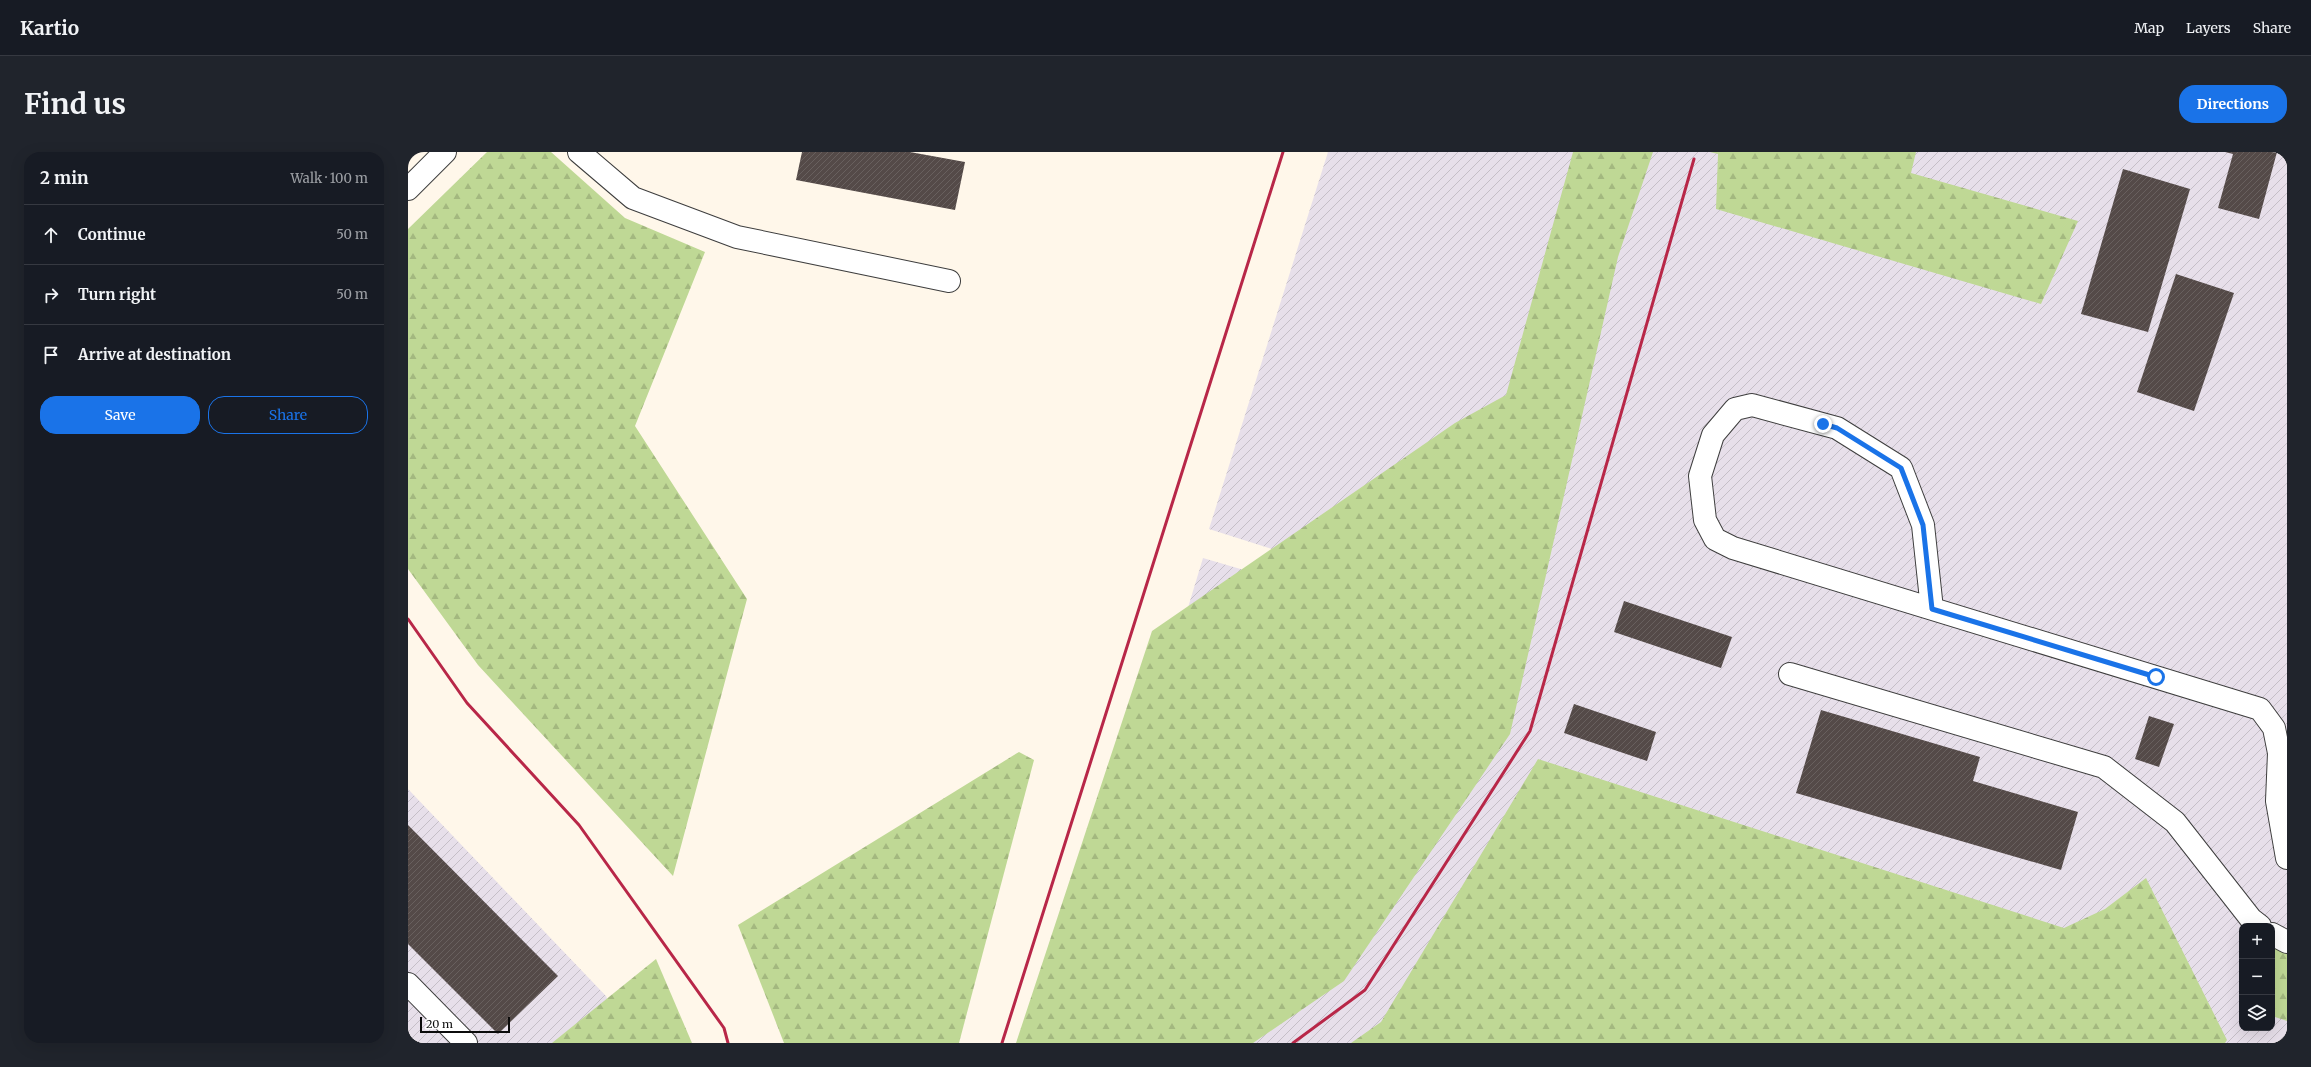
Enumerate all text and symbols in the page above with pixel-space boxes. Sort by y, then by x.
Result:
text: Kartio [20,16,79,40]
text: Map [2134,19,2164,37]
text: Layers [2186,19,2231,37]
text: Share [2253,19,2291,37]
button: Directions [2179,85,2287,123]
text: Find us [24,86,126,122]
text: 2 min [40,167,88,189]
text: Walk · 100 m [290,170,368,187]
icon: ahead [40,224,62,246]
text: Continue [78,225,146,244]
text: 50 m [336,226,368,243]
icon: right [40,284,62,306]
text: Turn right [78,285,156,304]
text: 50 m [336,286,368,303]
icon: arrive [40,344,62,366]
text: Arrive at destination [78,345,231,364]
button: Save [40,396,200,434]
button: Share [208,396,368,434]
route end [1814,415,1832,433]
route start [2147,668,2165,686]
map controls [2239,923,2275,1031]
button: + [2239,923,2275,959]
button: − [2239,959,2275,995]
button: layers [2239,995,2275,1031]
scale bar [420,1015,510,1034]
text: 20 m [426,1017,453,1031]

